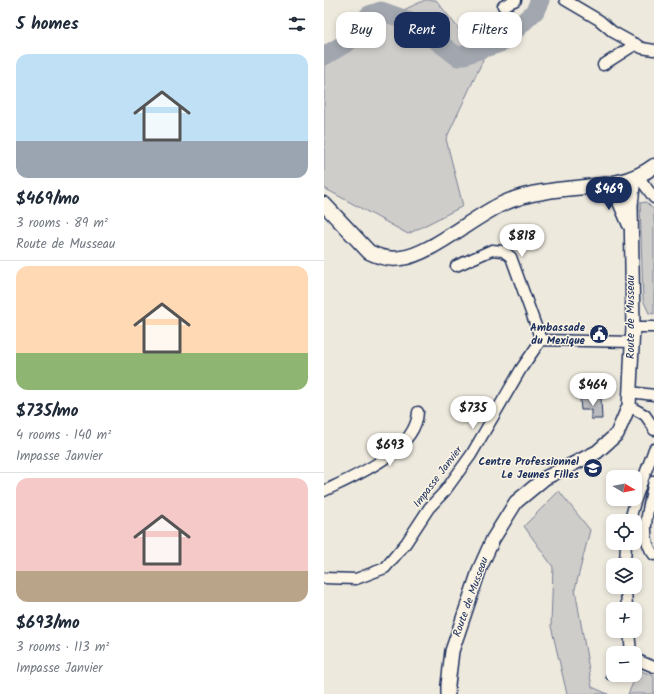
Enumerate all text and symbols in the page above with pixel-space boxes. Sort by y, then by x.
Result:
text: 5 homes [16,11,79,38]
chip: Buy [336,12,386,48]
chip: Rent [394,12,450,48]
chip: Filters [458,12,522,48]
icon: filters [286,13,308,35]
icon: home [126,80,198,152]
pin: $469 [585,177,633,211]
text: $469 [595,179,623,200]
text: $469/mo [16,186,80,213]
text: 3 rooms · 89 m² [16,213,108,234]
pin: $818 [498,224,546,258]
text: $818 [509,226,535,247]
text: Route de Musseau [16,234,115,255]
street label: Route de Musseau [622,274,640,359]
icon: home [126,292,198,364]
place label: Ambassade du Mexique [530,319,586,350]
public building icon: Ambassade du Mexique [588,323,610,345]
pin: $464 [569,373,617,407]
text: $464 [579,375,607,396]
pin: $735 [449,396,497,430]
text: $735/mo [16,398,78,425]
text: $735 [459,398,487,419]
text: 4 rooms · 140 m² [16,425,111,446]
pin: $693 [366,433,414,467]
text: $693 [376,435,404,456]
street label: Impasse Janvier [409,441,468,512]
text: Impasse Janvier [16,446,103,467]
place label: Centre Professionnel Le Jeunes Filles [478,453,580,484]
school or university icon: Centre Professionnel Le Jeunes Filles [582,457,604,479]
north arrow [606,470,642,506]
map controls [606,470,642,682]
icon: home [126,504,198,576]
button: locate [606,514,642,550]
street label: Route de Musseau [448,554,494,640]
button: layers [606,558,642,594]
button: + [606,602,642,638]
text: $693/mo [16,610,80,637]
text: 3 rooms · 113 m² [16,637,109,658]
button: − [606,646,642,682]
text: Impasse Janvier [16,658,103,679]

